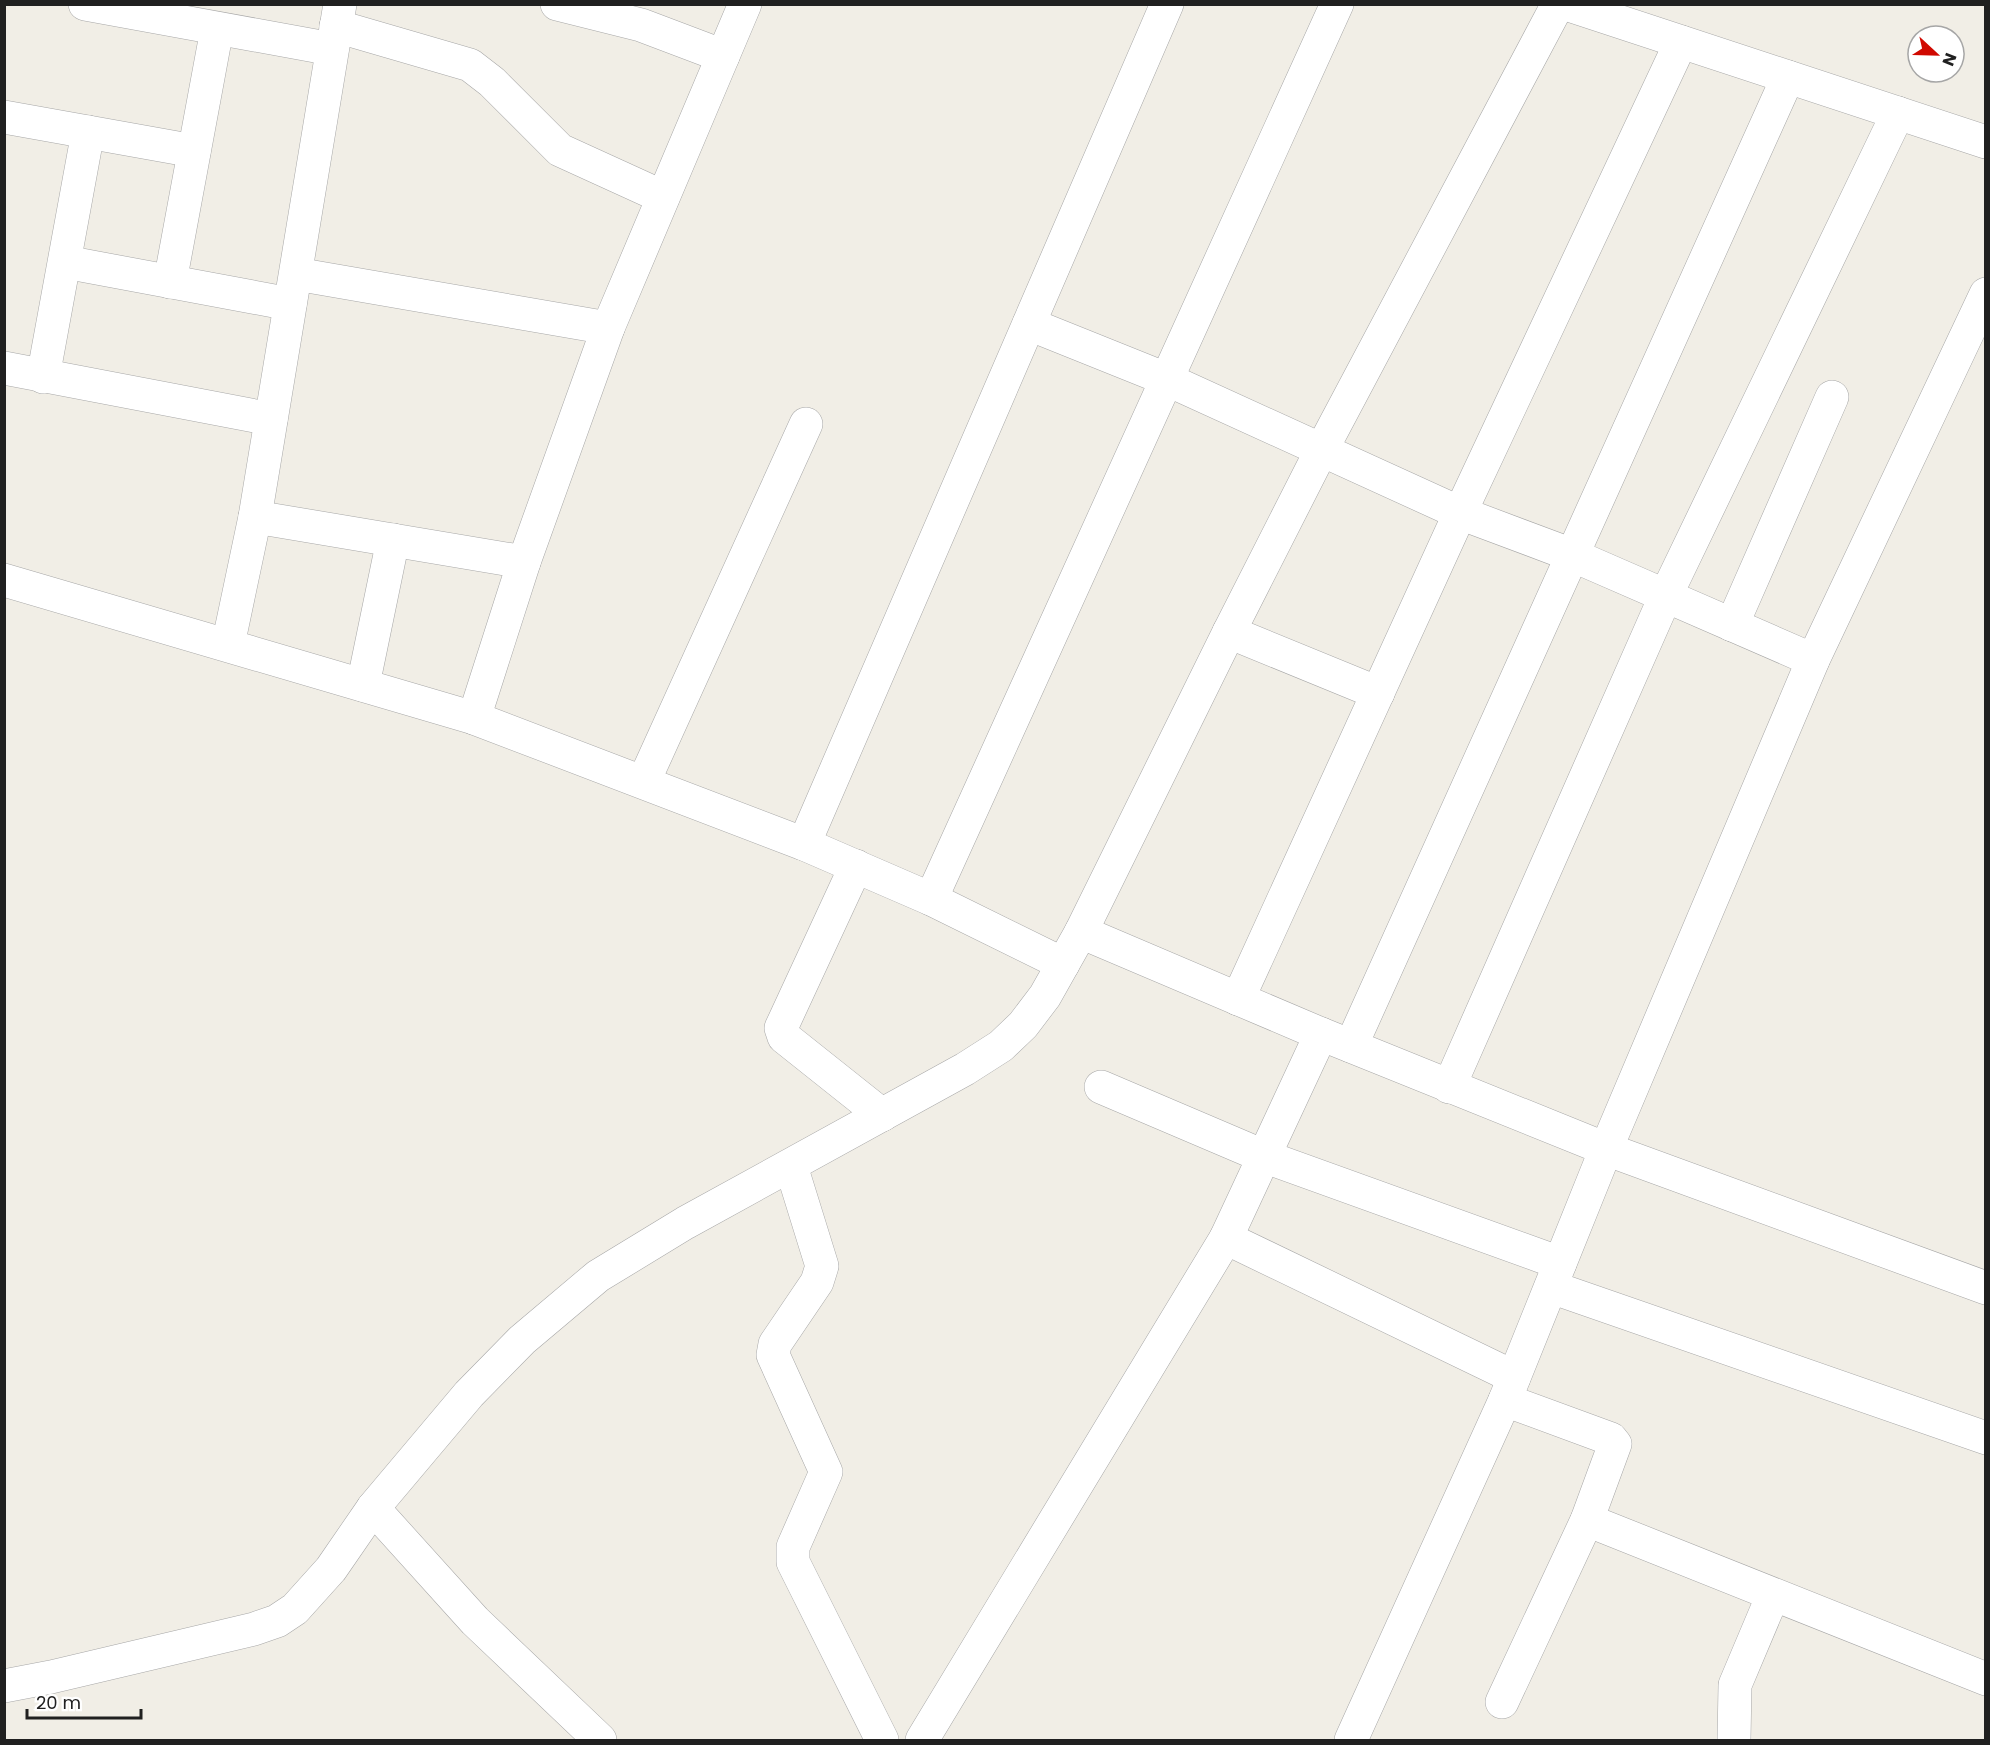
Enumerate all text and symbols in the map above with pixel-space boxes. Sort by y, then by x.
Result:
north arrow [1906,24,1966,84]
text: N [1937,50,1962,69]
scale bar [27,1682,141,1720]
text: 20 m [36,1690,81,1715]

